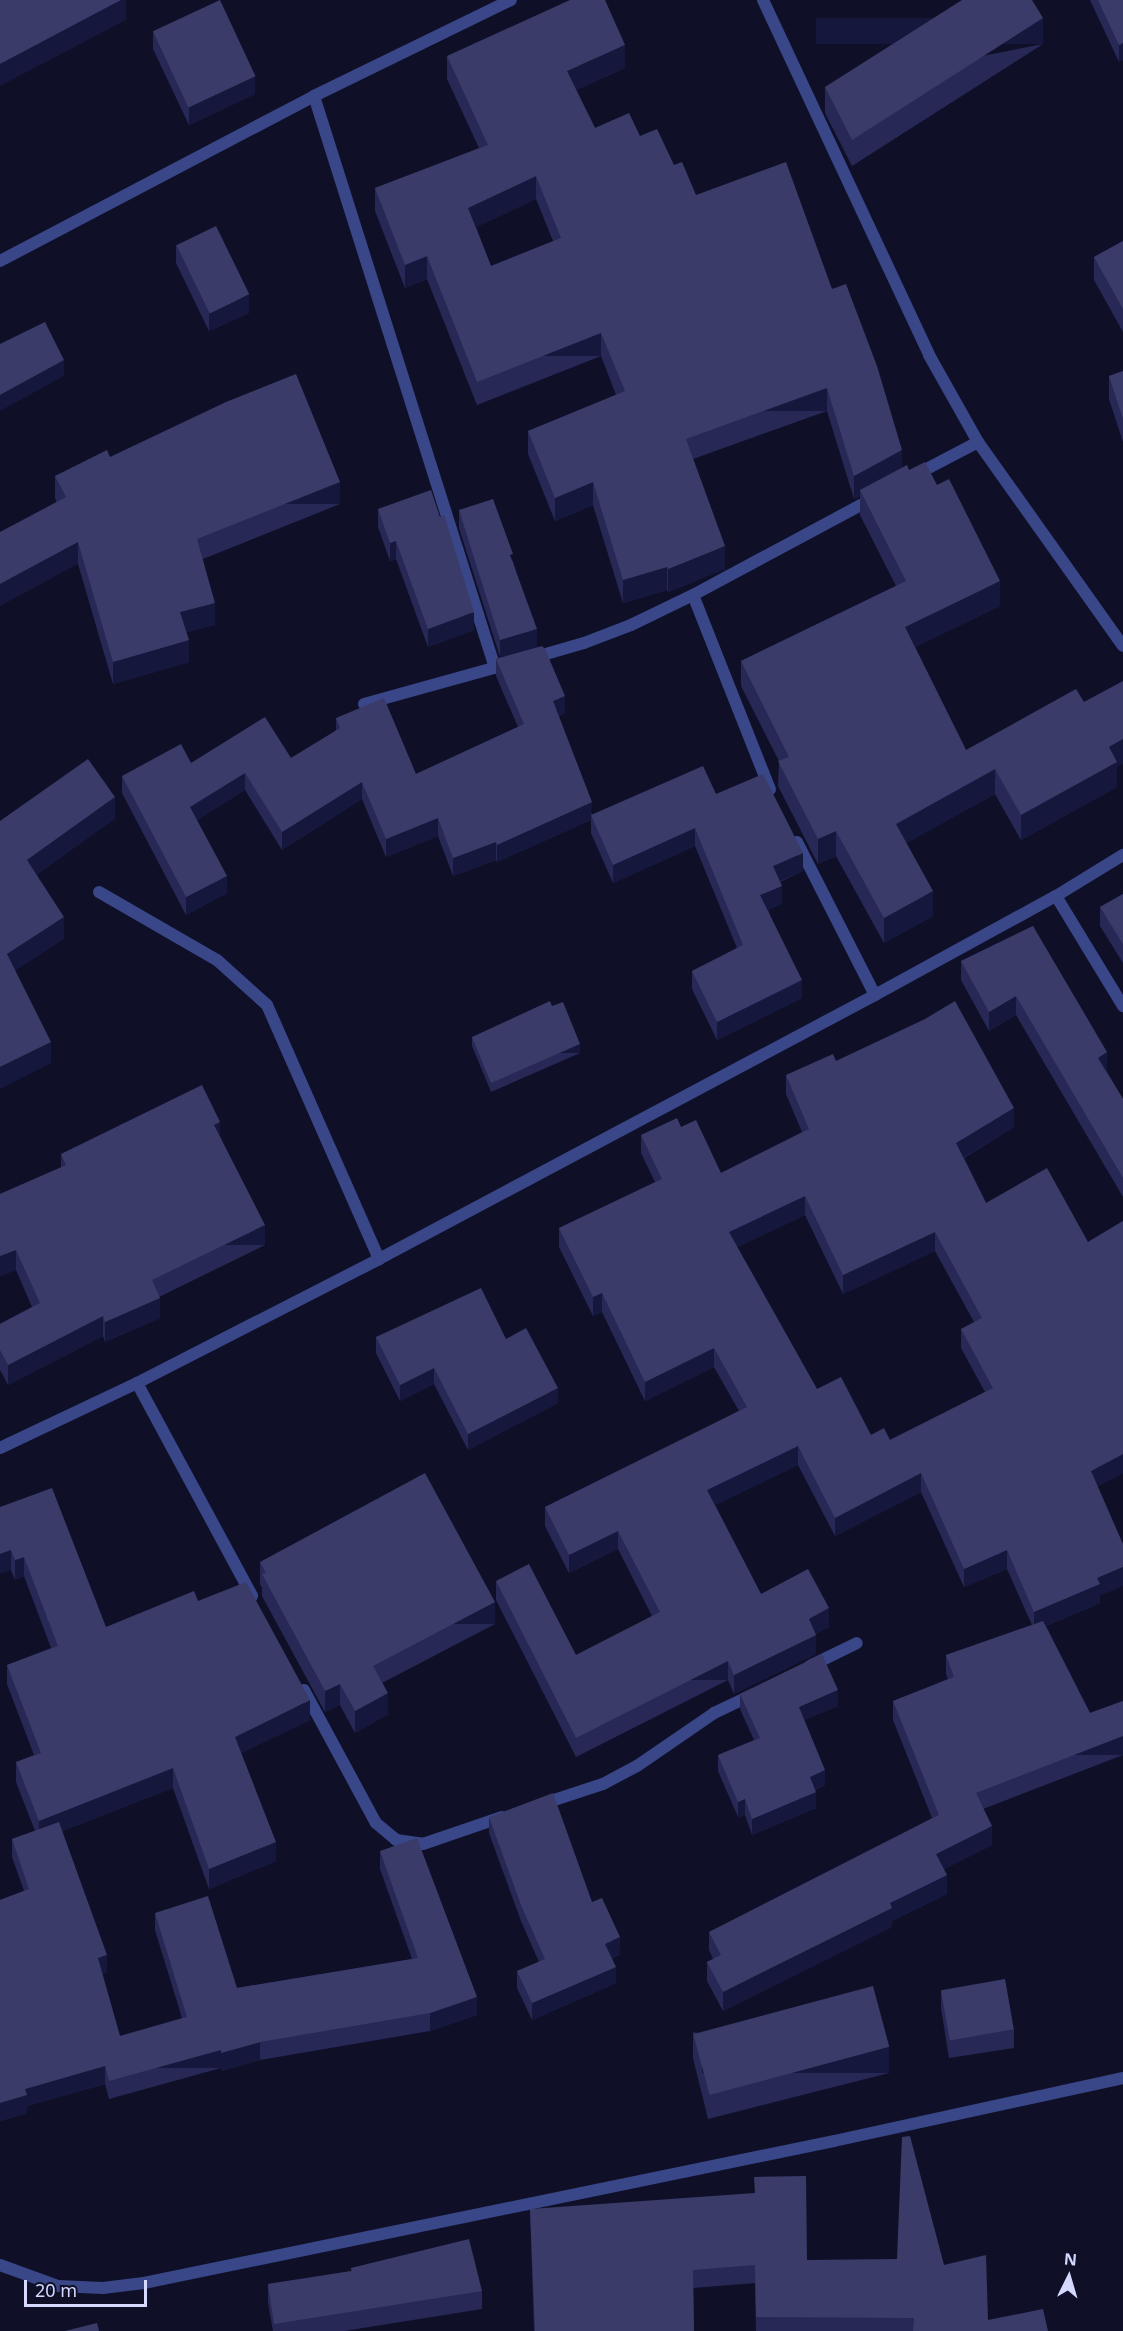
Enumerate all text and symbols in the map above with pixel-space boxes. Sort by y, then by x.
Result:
north arrow [1039,2247,1099,2307]
text: N [1063,2248,1078,2271]
scale bar [27,2268,150,2306]
text: 20 m [35,2278,77,2302]

